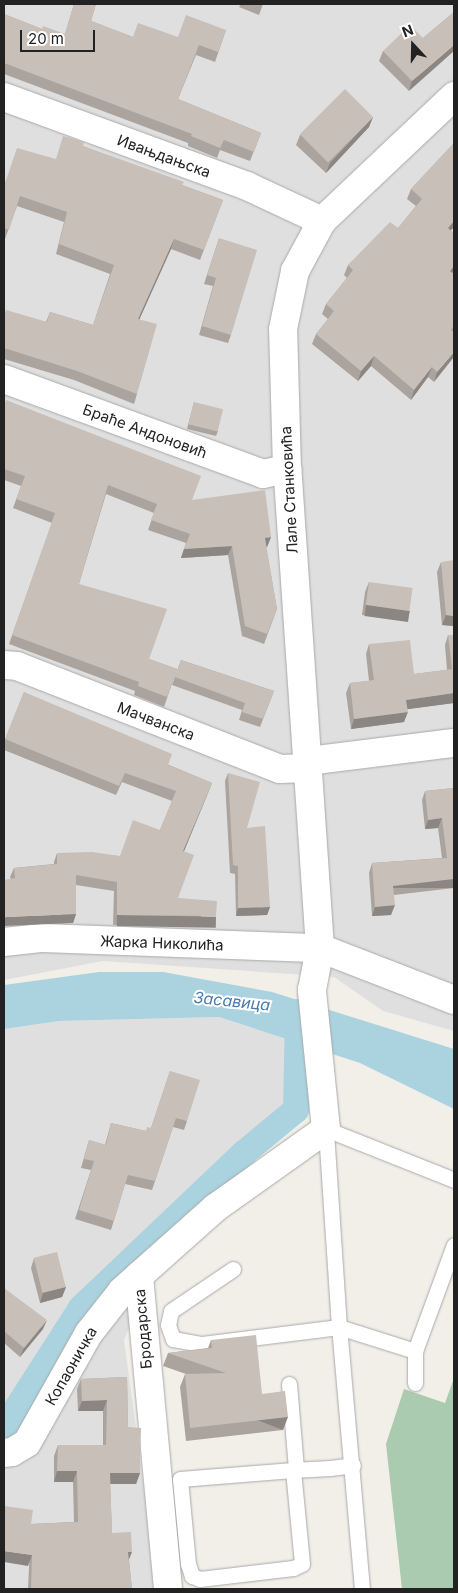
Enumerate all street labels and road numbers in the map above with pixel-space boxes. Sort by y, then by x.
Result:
street label: Ивањдањска [115,131,213,181]
street label: Браће Андоновић [80,400,210,462]
street label: Лале Станковића [277,426,301,554]
street label: Мачванска [115,698,197,744]
street label: Жарка Николића [100,932,224,954]
street label: Бродарска [131,1288,155,1370]
street label: Копаоничка [41,1324,101,1408]

